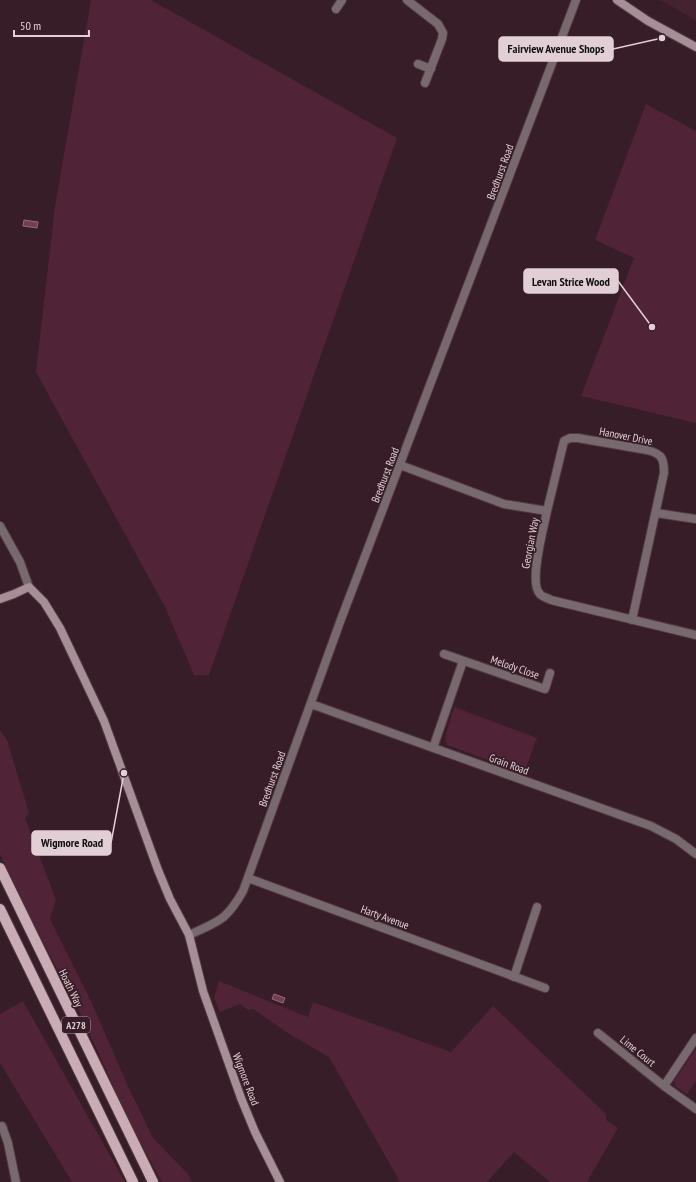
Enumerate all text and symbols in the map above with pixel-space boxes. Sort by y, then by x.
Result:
scale bar [14,12,89,38]
text: 50 m [20,18,41,33]
callout: Fairview Avenue Shops [499,37,613,61]
text: Fairview Avenue Shops [508,41,604,56]
street label: Bredhurst Road [484,142,517,202]
callout: Levan Strice Wood [524,269,618,293]
text: Levan Strice Wood [532,274,610,289]
street label: Hanover Drive [598,424,654,448]
street label: Bredhurst Road [368,445,402,505]
street label: Georgian Way [518,515,542,570]
street label: Melody Close [489,652,542,682]
street label: Bredhurst Road [256,749,289,809]
street label: Grain Road [487,750,531,778]
callout: Wigmore Road [32,831,111,855]
text: Wigmore Road [40,835,103,850]
street label: Harty Avenue [359,902,411,932]
street label: Hoath Way [56,967,87,1010]
road number: A278 [62,1017,90,1033]
street label: Lime Court [617,1032,659,1070]
street label: Wigmore Road [230,1051,262,1107]

